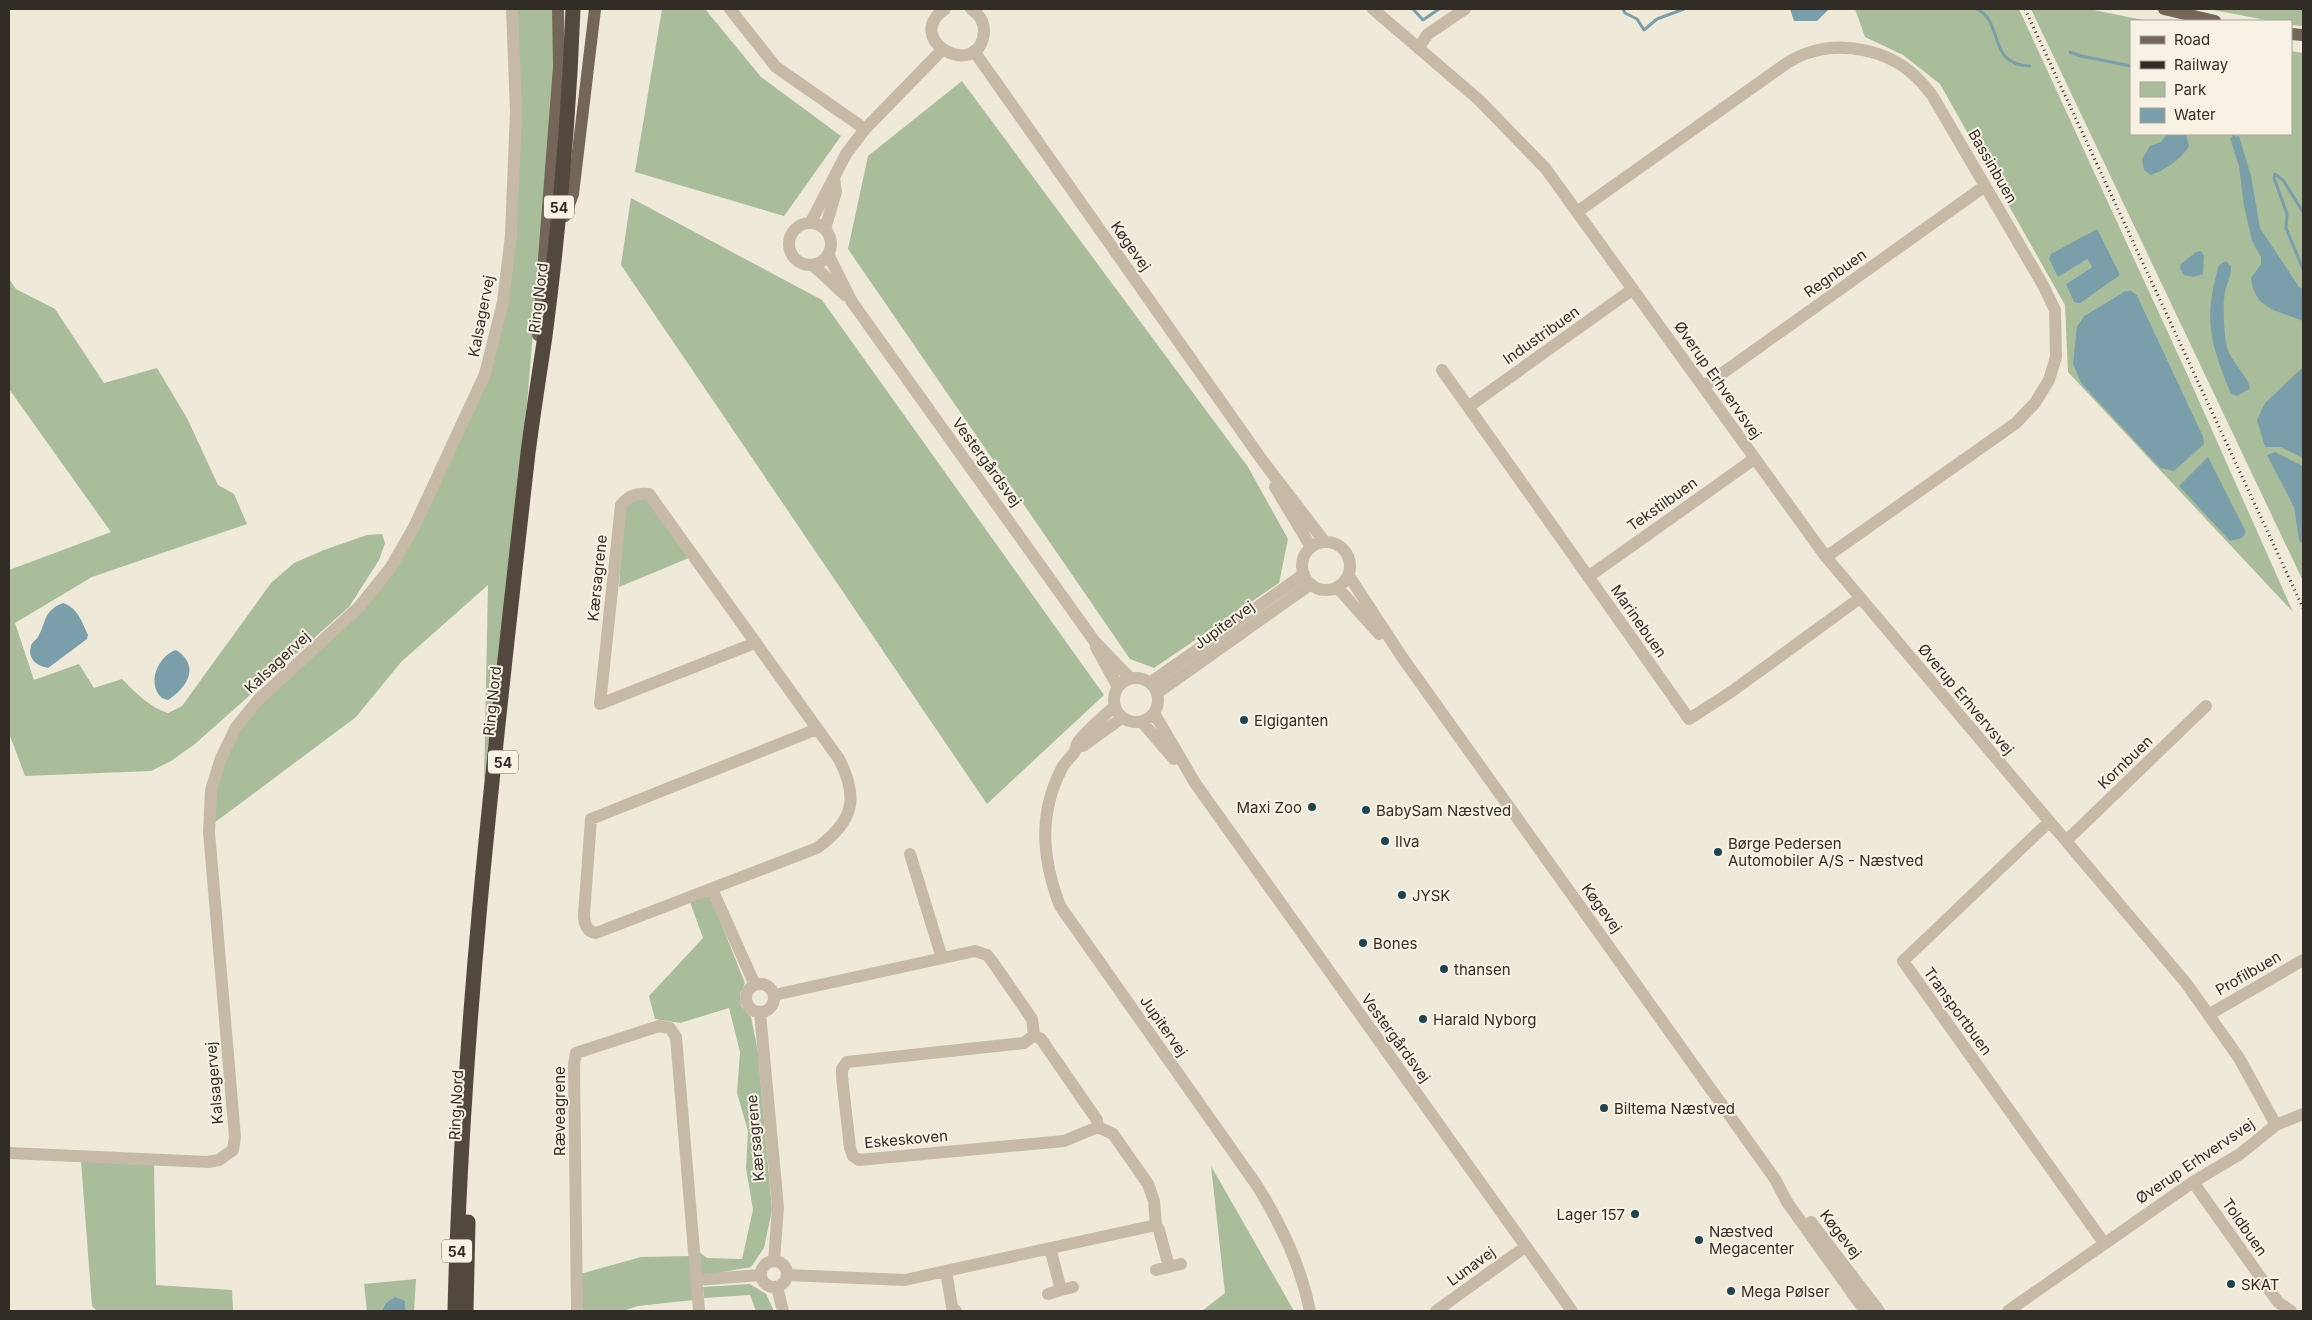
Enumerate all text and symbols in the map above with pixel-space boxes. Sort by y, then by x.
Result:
legend [2130,20,2292,135]
text: Road [2174,30,2210,49]
text: Railway [2174,55,2229,74]
text: Park [2174,80,2207,99]
text: Water [2174,105,2216,124]
street label: Bassinbuen [1964,126,2022,206]
road number: 54 [544,196,574,218]
street label: Køgevej [1107,217,1155,275]
street label: Regnbuen [1800,245,1870,301]
street label: Ring Nord [524,262,552,334]
street label: Kalsagervej [464,274,498,358]
street label: Industribuen [1499,302,1583,368]
street label: Øverup Erhvervsvej [1670,317,1766,443]
street label: Vestergårdsvej [948,414,1026,510]
street label: Tekstilbuen [1623,473,1701,535]
street label: Kærsagrene [583,534,611,622]
street label: Marinebuen [1607,581,1671,661]
street label: Jupitervej [1190,597,1258,653]
street label: Kalsagervej [240,627,314,697]
street label: Øverup Erhvervsvej [1914,639,2018,759]
street label: Ring Nord [479,665,505,737]
place label: Elgiganten [1254,711,1328,730]
marker: Elgiganten [1238,714,1250,726]
street label: Kornbuen [2094,731,2156,793]
road number: 54 [488,750,518,774]
place label: Maxi Zoo [1237,798,1302,817]
marker: Maxi Zoo [1306,801,1318,813]
place label: BabySam Næstved [1376,801,1511,820]
marker: BabySam Næstved [1360,804,1372,816]
place label: Ilva [1395,832,1420,851]
place label: Børge Pedersen Automobiler A/S - Næstved [1728,834,1923,870]
marker: Ilva [1379,835,1391,847]
marker: Børge Pedersen Automobiler A/S - Næstved [1712,846,1724,858]
street label: Køgevej [1578,879,1626,937]
place label: JYSK [1412,886,1450,905]
marker: JYSK [1396,889,1408,901]
place label: Bones [1373,934,1417,953]
marker: Bones [1357,937,1369,949]
street label: Profilbuen [2212,947,2284,999]
place label: thansen [1454,960,1511,979]
marker: thansen [1438,963,1450,975]
street label: Transportbuen [1920,963,1996,1059]
street label: Vestergårdsvej [1357,990,1435,1086]
street label: Jupitervej [1136,992,1192,1060]
place label: Harald Nyborg [1433,1010,1536,1029]
marker: Harald Nyborg [1417,1013,1429,1025]
street label: Kalsagervej [201,1041,227,1125]
street label: Ræveagrene [550,1066,569,1156]
street label: Ring Nord [445,1069,467,1141]
street label: Kærsagrene [742,1094,768,1182]
place label: Biltema Næstved [1614,1099,1735,1118]
marker: Biltema Næstved [1598,1102,1610,1114]
street label: Øverup Erhvervsvej [2132,1114,2258,1208]
street label: Eskeskoven [863,1126,949,1152]
street label: Toldbuen [2218,1195,2272,1259]
place label: Lager 157 [1557,1205,1625,1224]
street label: Køgevej [1816,1206,1866,1262]
marker: Lager 157 [1629,1208,1641,1220]
place label: Næstved Megacenter [1709,1222,1795,1258]
marker: Næstved Megacenter [1693,1234,1705,1246]
road number: 54 [442,1240,472,1262]
street label: Lunavej [1443,1242,1499,1290]
place label: SKAT [2241,1275,2279,1294]
marker: SKAT [2225,1278,2237,1290]
place label: Mega Pølser [1741,1282,1830,1301]
marker: Mega Pølser [1725,1285,1737,1297]

